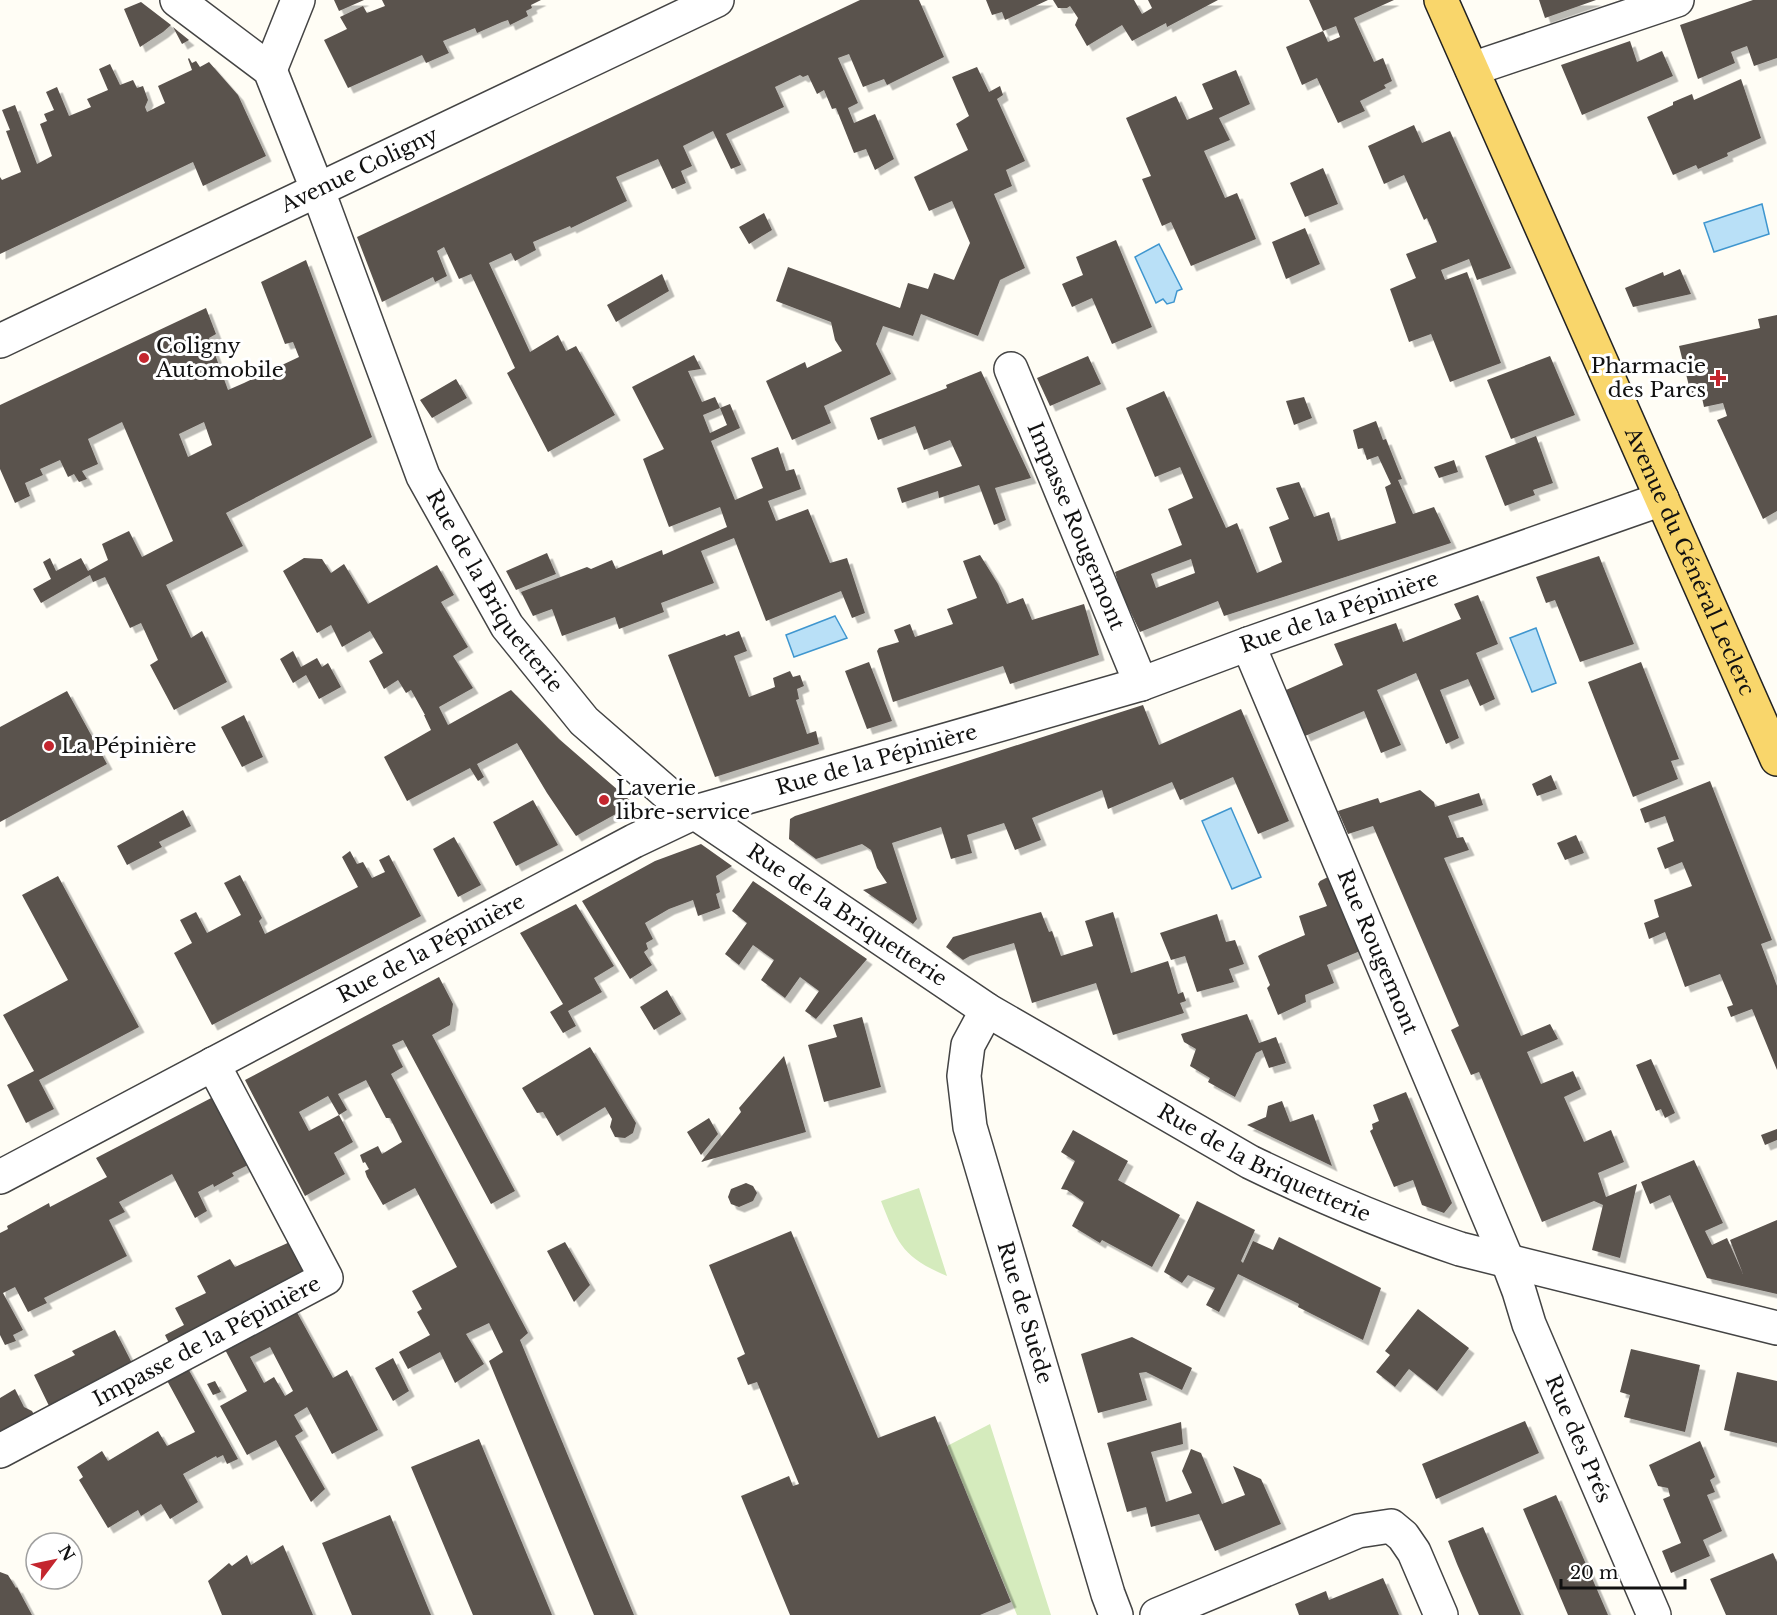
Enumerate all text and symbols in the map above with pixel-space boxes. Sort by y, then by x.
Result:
street label: Avenue Coligny [276,121,443,219]
place label: Coligny Automobile [155,333,284,383]
marker: Coligny Automobile [137,351,151,365]
place label: Pharmacie des Parcs [1591,353,1706,403]
marker: Pharmacie des Parcs [1711,371,1725,385]
street label: Impasse Rougemont [1022,419,1130,634]
street label: Avenue du Général Leclerc [1619,423,1760,699]
street label: Rue de la Briquetterie [420,485,568,698]
street label: Rue de la Pépinière [1237,565,1442,659]
street label: Rue de la Pépinière [773,719,980,801]
place label: La Pépinière [61,733,196,759]
marker: La Pépinière [42,739,56,753]
place label: Laverie libre-service [616,775,750,825]
marker: Laverie libre-service [597,793,611,807]
street label: Rue de la Briquetterie [742,839,952,992]
street label: Rue Rougemont [1331,866,1424,1038]
street label: Rue de la Pépinière [333,888,529,1009]
street label: Rue de la Briquetterie [1153,1098,1374,1228]
street label: Rue de Suède [992,1239,1058,1387]
street label: Impasse de la Pépinière [89,1270,325,1412]
street label: Rue des Prés [1539,1371,1617,1507]
north arrow [24,1531,84,1591]
text: N [54,1541,79,1565]
scale bar [1561,1552,1686,1590]
text: 20 m [1570,1562,1618,1584]

